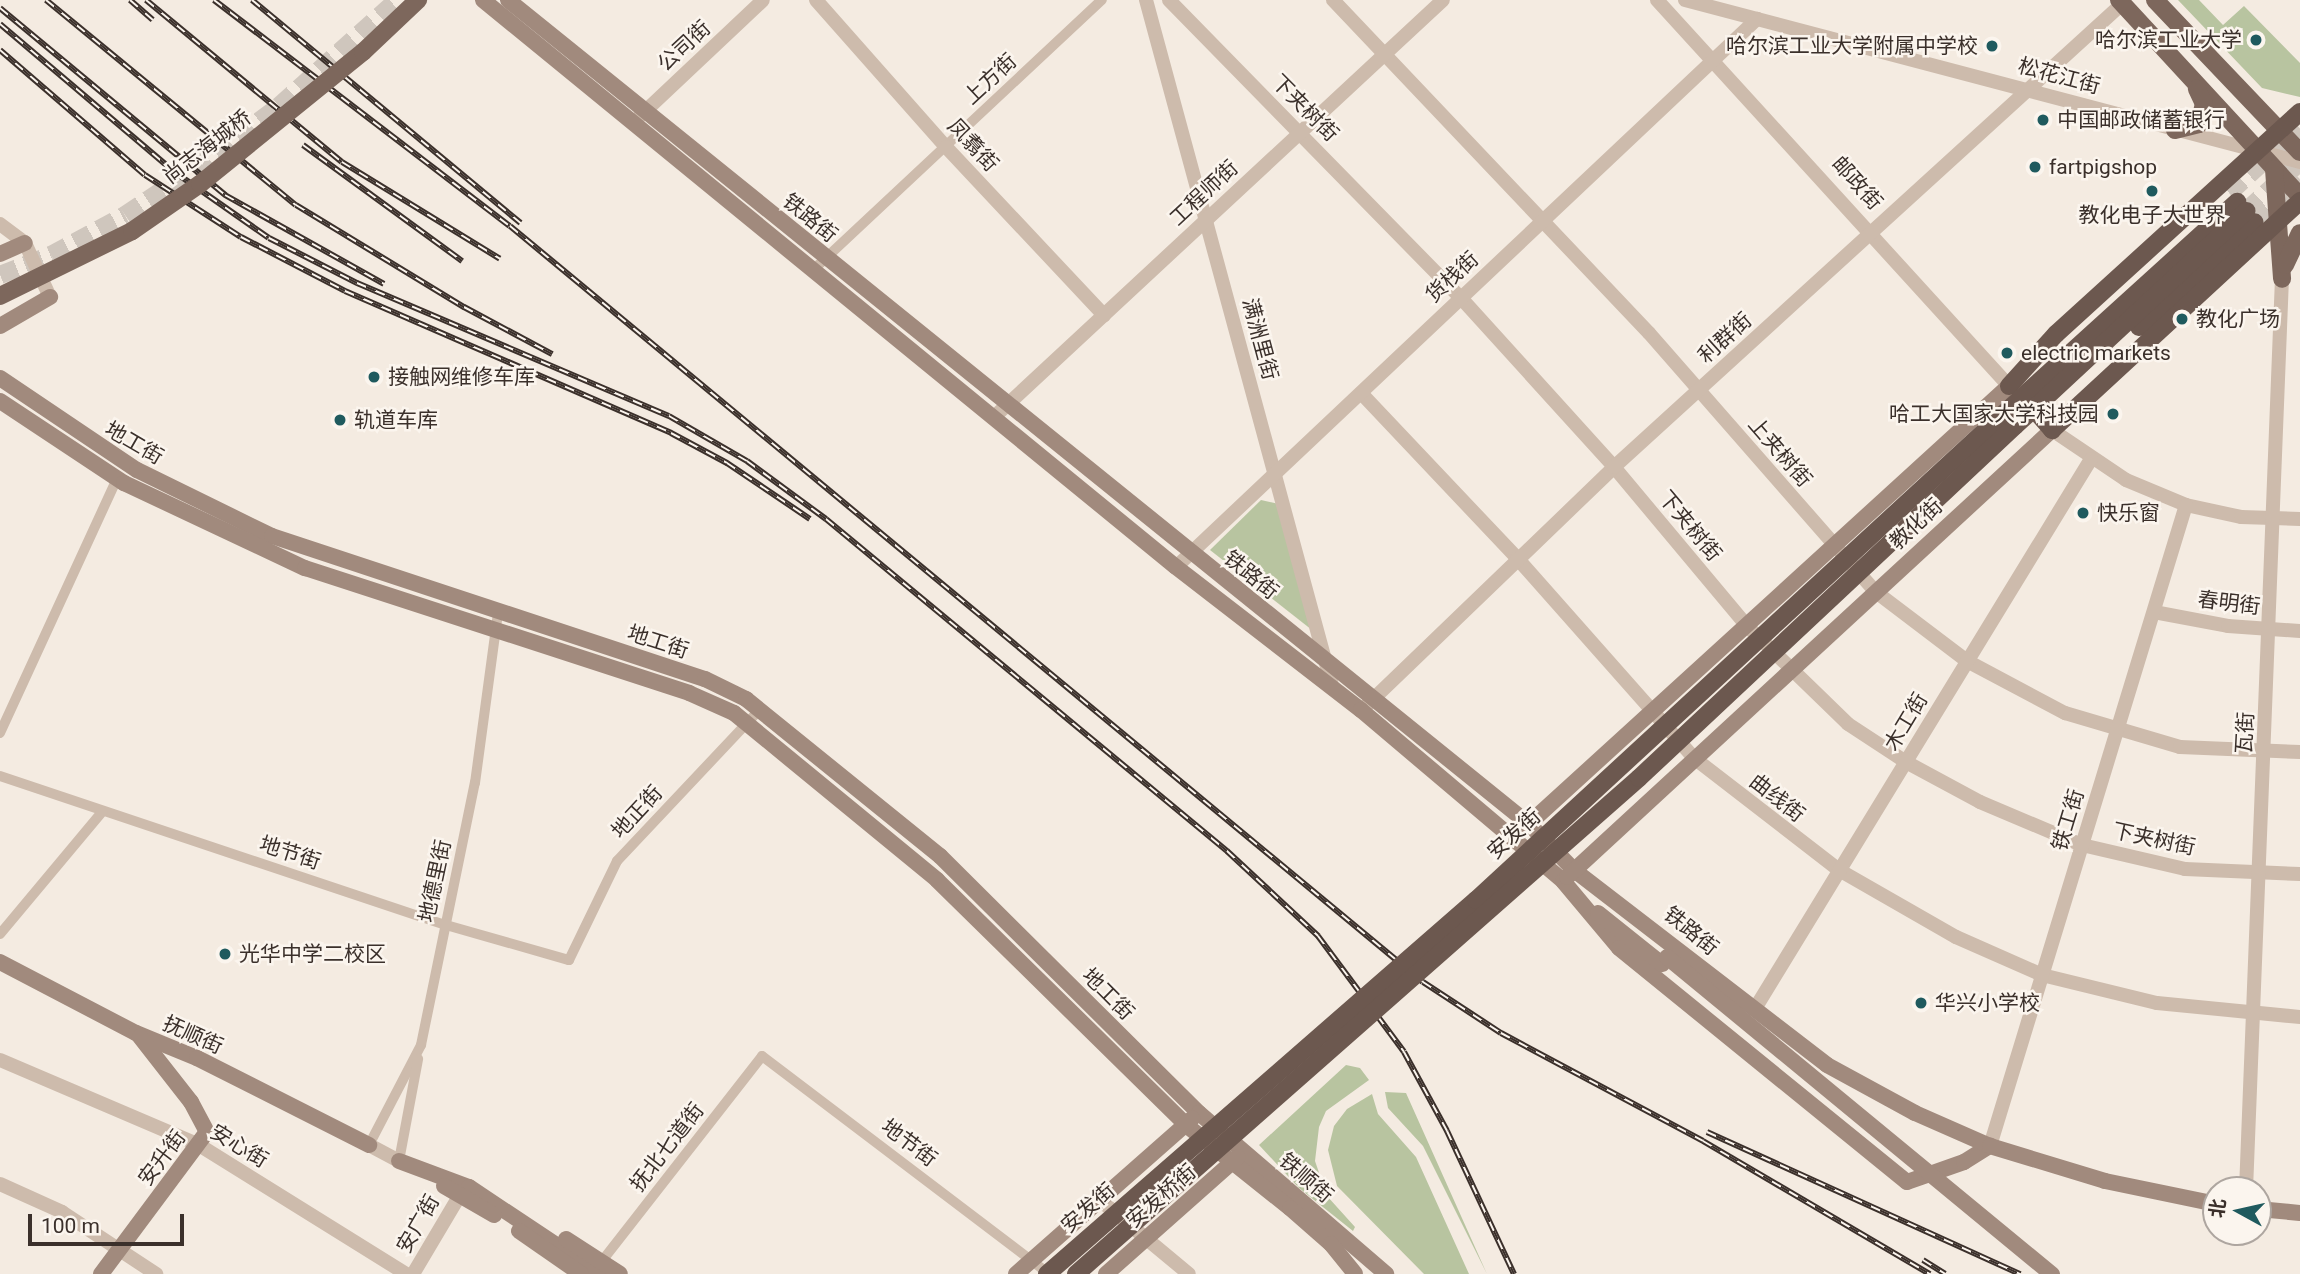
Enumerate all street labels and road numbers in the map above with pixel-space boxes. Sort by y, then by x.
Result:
street label: 公司街 [652,15,716,77]
street label: 上方街 [958,48,1022,110]
street label: 松花江街 [2015,53,2103,99]
street label: 下夹树街 [1266,69,1344,147]
street label: 尚志海城桥 [158,105,256,189]
street label: 凤翥街 [942,113,1004,177]
street label: 邮政街 [1827,151,1887,215]
street label: 工程师街 [1165,155,1243,231]
street label: 铁路街 [778,188,842,248]
street label: 货栈街 [1420,246,1484,308]
street label: 满洲里街 [1237,295,1283,383]
street label: 利群街 [1693,308,1757,368]
street label: 上夹树街 [1743,412,1817,492]
street label: 地工街 [100,416,168,470]
street label: 下夹树街 [1653,486,1727,566]
street label: 教化街 [1884,493,1948,555]
street label: 铁路街 [1219,545,1283,605]
street label: 春明街 [2196,587,2262,619]
street label: 地工街 [624,620,692,664]
street label: 木工街 [1879,689,1933,755]
street label: 瓦街 [2231,711,2259,755]
street label: 曲线街 [1744,769,1810,827]
street label: 地正街 [606,780,668,844]
street label: 铁工街 [2047,786,2089,854]
street label: 安发街 [1482,804,1546,864]
street label: 下夹树街 [2110,818,2198,860]
street label: 地节街 [256,831,324,875]
street label: 地德里街 [414,837,456,925]
street label: 铁路街 [1659,901,1723,961]
street label: 地工街 [1077,963,1139,1025]
street label: 抚顺街 [159,1011,227,1059]
street label: 抚北七道街 [625,1098,709,1196]
street label: 地节街 [876,1114,942,1172]
street label: 安心街 [206,1119,272,1173]
street label: 安升街 [133,1125,191,1191]
street label: 铁顺街 [1274,1148,1338,1208]
street label: 安发桥街 [1121,1159,1201,1233]
street label: 安发街 [1056,1178,1120,1238]
street label: 安广街 [391,1190,445,1258]

